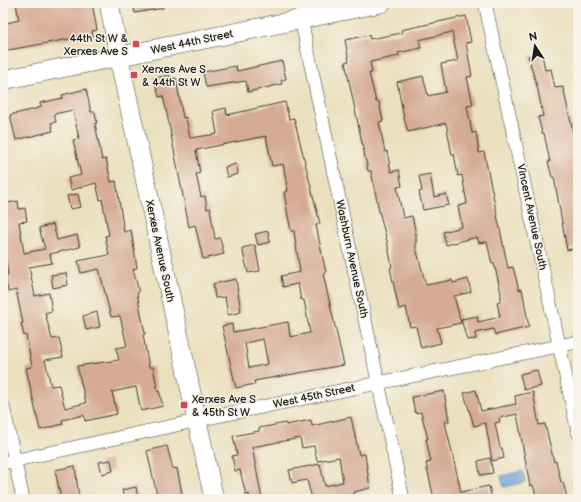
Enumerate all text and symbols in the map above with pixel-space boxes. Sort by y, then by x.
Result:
north arrow [515,26,555,66]
street label: West 44th Street [150,27,235,57]
text: N [528,29,538,44]
place label: 44th St W & Xerxes Ave S [63,32,128,58]
marker: 44th St W & Xerxes Ave S [131,39,141,49]
place label: Xerxes Ave S & 44th St W [141,63,206,89]
marker: Xerxes Ave S & 44th St W [129,70,139,80]
street label: Vincent Avenue South [514,163,550,271]
street label: Xerxes Avenue South [143,198,177,303]
street label: Washburn Avenue South [333,199,371,319]
street label: West 45th Street [272,381,357,411]
place label: Xerxes Ave S & 45th St W [191,393,256,419]
marker: Xerxes Ave S & 45th St W [179,400,189,410]

